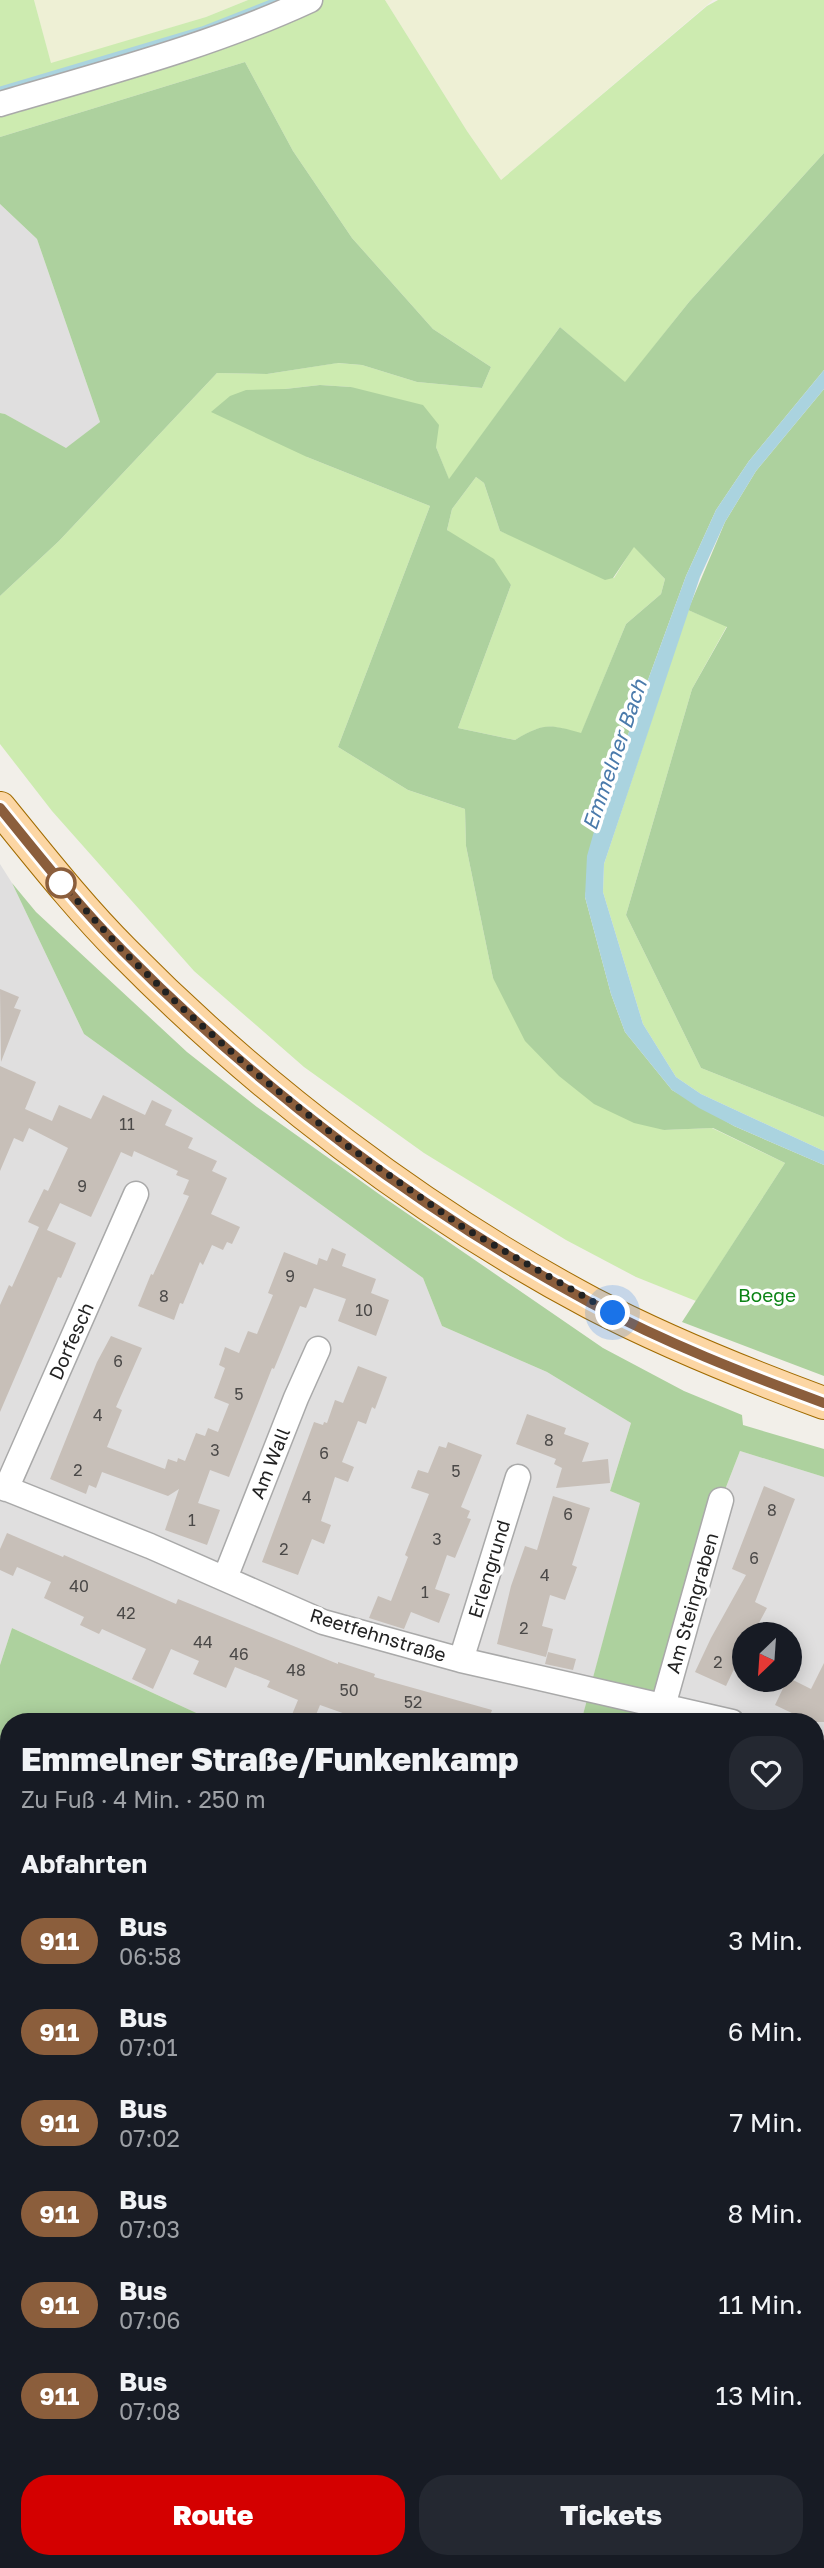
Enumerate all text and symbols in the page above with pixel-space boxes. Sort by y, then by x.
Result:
water label: Emmelner Bach [576,675,652,833]
unlabelled marker [46,868,76,898]
house number: 11 [119,1114,135,1134]
house number: 9 [77,1176,87,1196]
house number: 9 [285,1266,295,1286]
park label: Boege [738,1283,796,1306]
house number: 8 [159,1286,169,1306]
your location [595,1295,630,1330]
street label: Dorfesch [43,1298,98,1383]
house number: 10 [355,1300,373,1320]
house number: 6 [113,1351,123,1371]
house number: 5 [234,1384,244,1404]
house number: 4 [93,1405,103,1425]
street label: Am Wall [245,1424,294,1502]
house number: 8 [544,1430,554,1450]
house number: 3 [210,1440,220,1460]
house number: 6 [319,1443,329,1463]
house number: 2 [73,1460,83,1480]
house number: 5 [451,1461,461,1481]
house number: 4 [302,1487,312,1507]
house number: 8 [767,1500,777,1520]
house number: 6 [563,1504,573,1524]
house number: 1 [188,1510,196,1530]
street label: Erlengrund [463,1517,514,1621]
house number: 3 [432,1529,442,1549]
street label: Am Steingraben [660,1530,723,1676]
house number: 2 [279,1539,289,1559]
house number: 6 [749,1548,759,1568]
house number: 4 [540,1565,550,1585]
house number: 40 [69,1576,89,1596]
house number: 1 [421,1582,429,1602]
house number: 42 [116,1603,136,1623]
street label: Reetfehnstraße [307,1603,449,1666]
house number: 2 [519,1618,529,1638]
north arrow [732,1622,802,1692]
map controls [732,1622,802,1692]
house number: 44 [193,1632,213,1652]
house number: 46 [229,1644,249,1664]
house number: 2 [713,1652,723,1672]
house number: 48 [286,1660,306,1680]
house number: 50 [339,1680,359,1700]
house number: 52 [404,1692,422,1712]
button: heart [729,1736,803,1810]
text: Emmelner Straße/Funkenkamp [21,1739,518,1778]
text: Zu Fuß · 4 Min. · 250 m [21,1785,266,1813]
text: Abfahrten [21,1848,147,1879]
text: Bus [119,1911,167,1942]
text: 3 Min. [728,1925,803,1956]
text: 911 [40,1926,79,1955]
text: 06:58 [119,1942,181,1970]
text: Bus [119,2002,167,2033]
text: 6 Min. [728,2016,803,2047]
text: 911 [40,2017,79,2046]
text: 07:01 [119,2033,178,2061]
text: Bus [119,2093,167,2124]
text: 7 Min. [730,2107,803,2138]
text: 911 [40,2108,79,2137]
text: 07:02 [119,2124,180,2152]
text: Bus [119,2184,167,2215]
text: 8 Min. [728,2198,803,2229]
text: 911 [40,2199,79,2228]
text: 07:03 [119,2215,180,2243]
text: Bus [119,2275,167,2306]
text: 11 Min. [718,2289,803,2320]
text: 911 [40,2290,79,2319]
text: 07:06 [119,2306,181,2334]
text: Bus [119,2366,167,2397]
text: 13 Min. [716,2380,803,2411]
text: 911 [40,2381,79,2410]
text: 07:08 [119,2397,181,2425]
button: Route [21,2475,405,2555]
button: Tickets [419,2475,803,2555]

